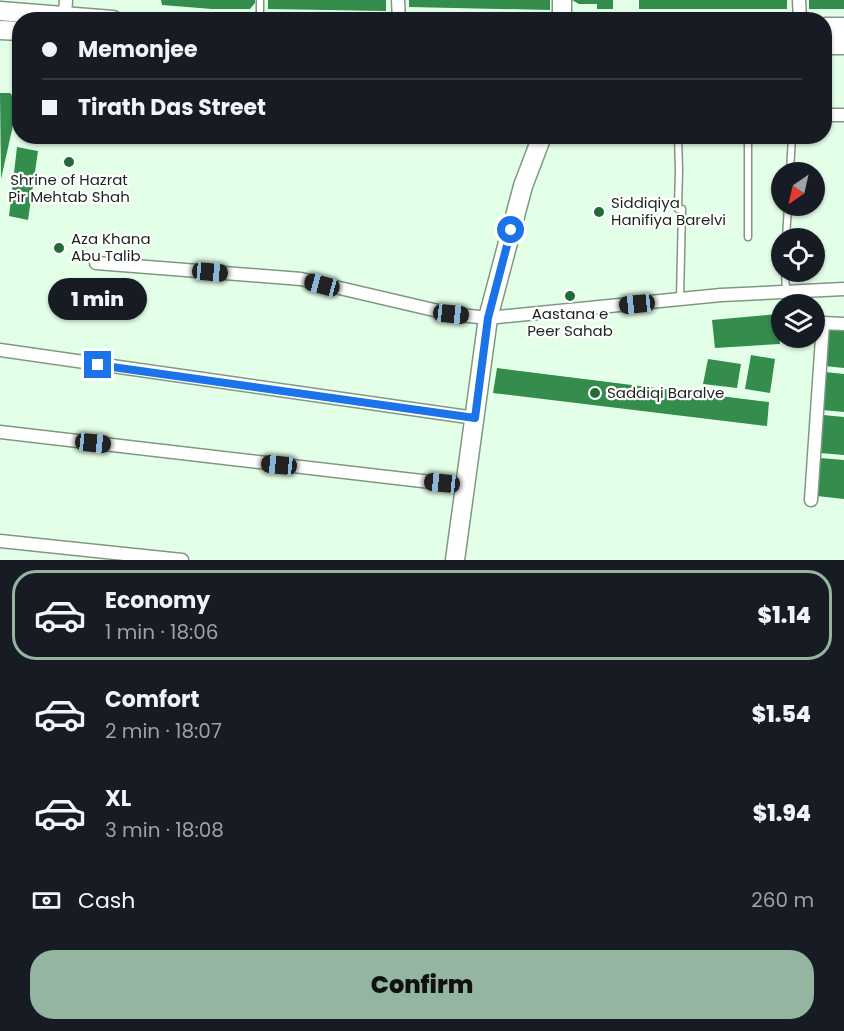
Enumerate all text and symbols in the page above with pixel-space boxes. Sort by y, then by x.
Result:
text: Memonjee [78,34,197,65]
text: Tirath Das Street [78,92,266,123]
marker: Shrine of Hazrat Pir Mehtab Shah [62,155,76,169]
north arrow [771,162,825,216]
map controls [771,162,825,348]
place label: Shrine of Hazrat Pir Mehtab Shah [8,169,130,207]
place label: Siddiqiya Hanifiya Barelvi [611,192,726,230]
marker: Siddiqiya Hanifiya Barelvi [592,205,606,219]
route start [497,216,524,243]
place label: Aza Khana Abu Talib [71,228,151,266]
button: locate [771,228,825,282]
marker: Aza Khana Abu Talib [52,241,66,255]
car [191,261,229,283]
car [302,272,342,298]
callout: 1 min [48,278,148,320]
text: 1 min [71,285,124,313]
marker: Aastana e Peer Sahab [563,289,577,303]
car [618,293,656,315]
button: layers [771,294,825,348]
car [432,303,470,325]
place label: Aastana e Peer Sahab [527,303,613,341]
route end [84,351,111,378]
place label: Saddiqi Baralve [607,382,724,403]
marker: Saddiqi Baralve [588,386,602,400]
car [74,432,112,454]
car [260,454,298,476]
car [423,472,461,494]
text: Economy [105,585,210,616]
icon: car [33,588,87,642]
text: $1.14 [758,600,811,631]
text: 1 min · 18:06 [105,618,219,646]
text: Comfort [105,684,199,715]
icon: car [33,687,87,741]
text: $1.54 [752,699,811,730]
text: 2 min · 18:07 [105,717,222,745]
text: XL [105,783,131,814]
icon: car [33,786,87,840]
text: $1.94 [753,798,811,829]
text: 3 min · 18:08 [105,816,224,844]
icon: cash [30,884,63,917]
text: Cash [78,885,135,916]
text: 260 m [751,886,814,914]
button: Confirm [30,950,814,1019]

